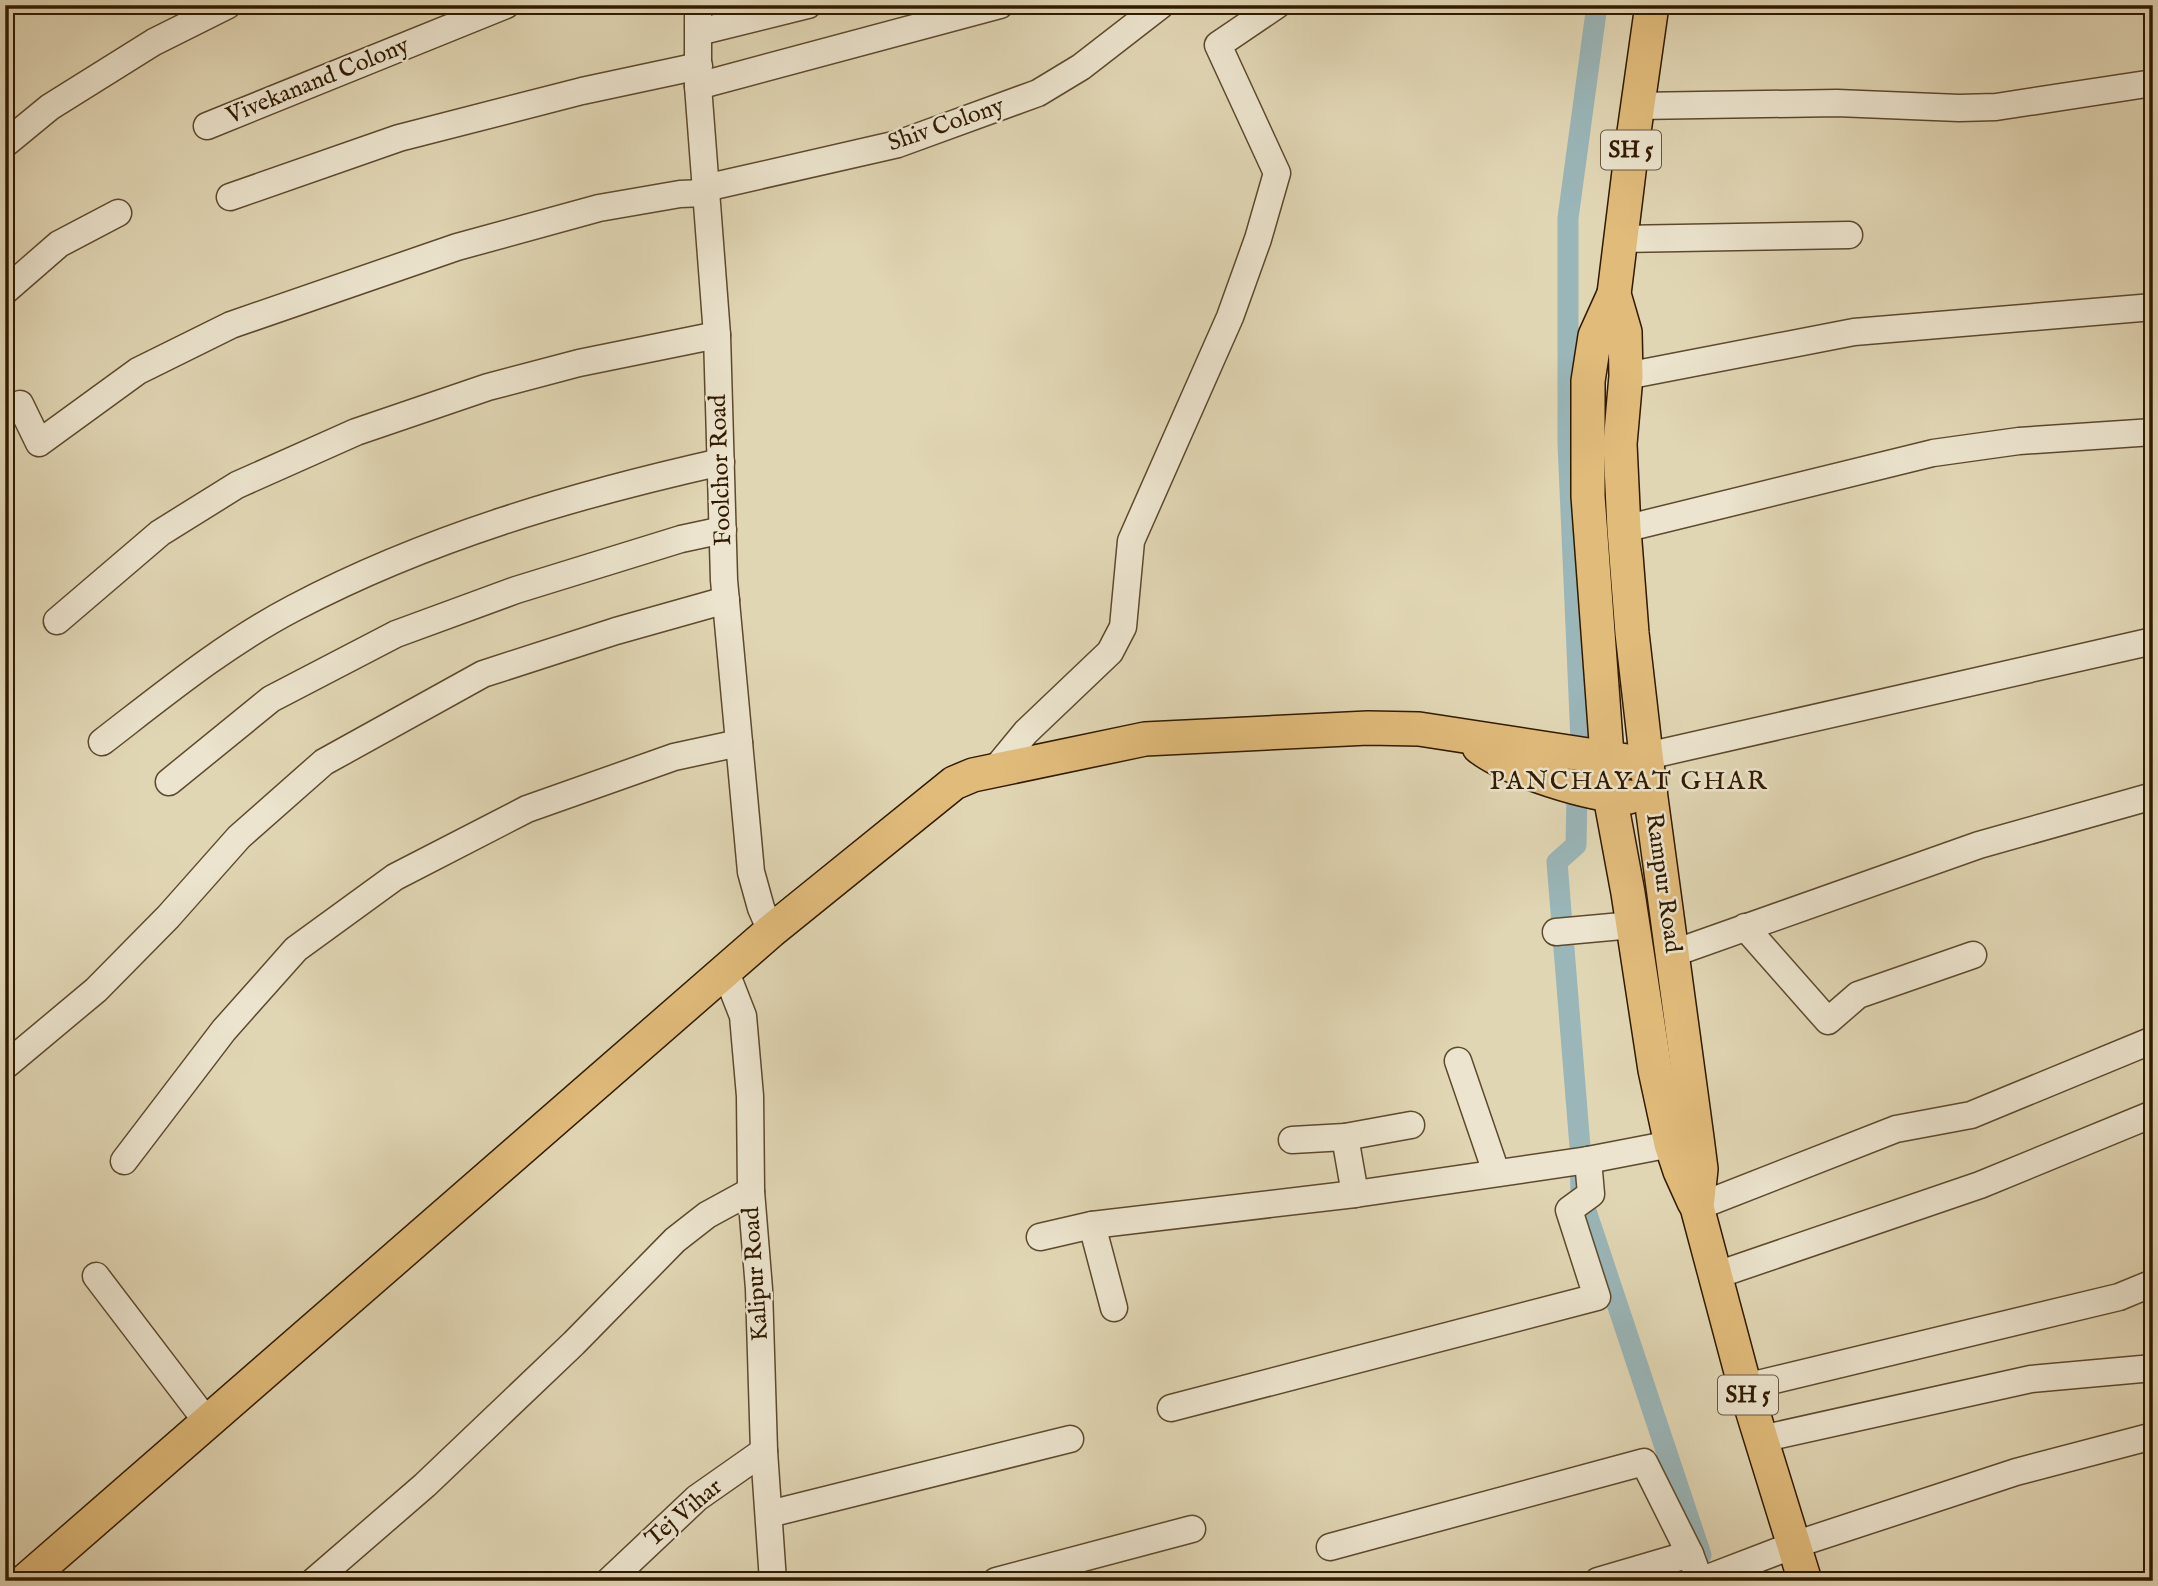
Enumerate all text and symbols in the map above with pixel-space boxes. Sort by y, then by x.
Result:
street label: Vivekanand Colony [221,30,414,132]
street label: Shiv Colony [884,91,1008,159]
road number: SH 5 [1601,130,1661,169]
street label: Foolchor Road [703,394,739,546]
district label: PANCHAYAT GHAR [1490,765,1768,798]
street label: Rampur Road [1638,811,1688,955]
street label: Kalipur Road [736,1206,776,1342]
road number: SH 5 [1718,1376,1778,1414]
street label: Tej Vihar [639,1472,729,1554]

